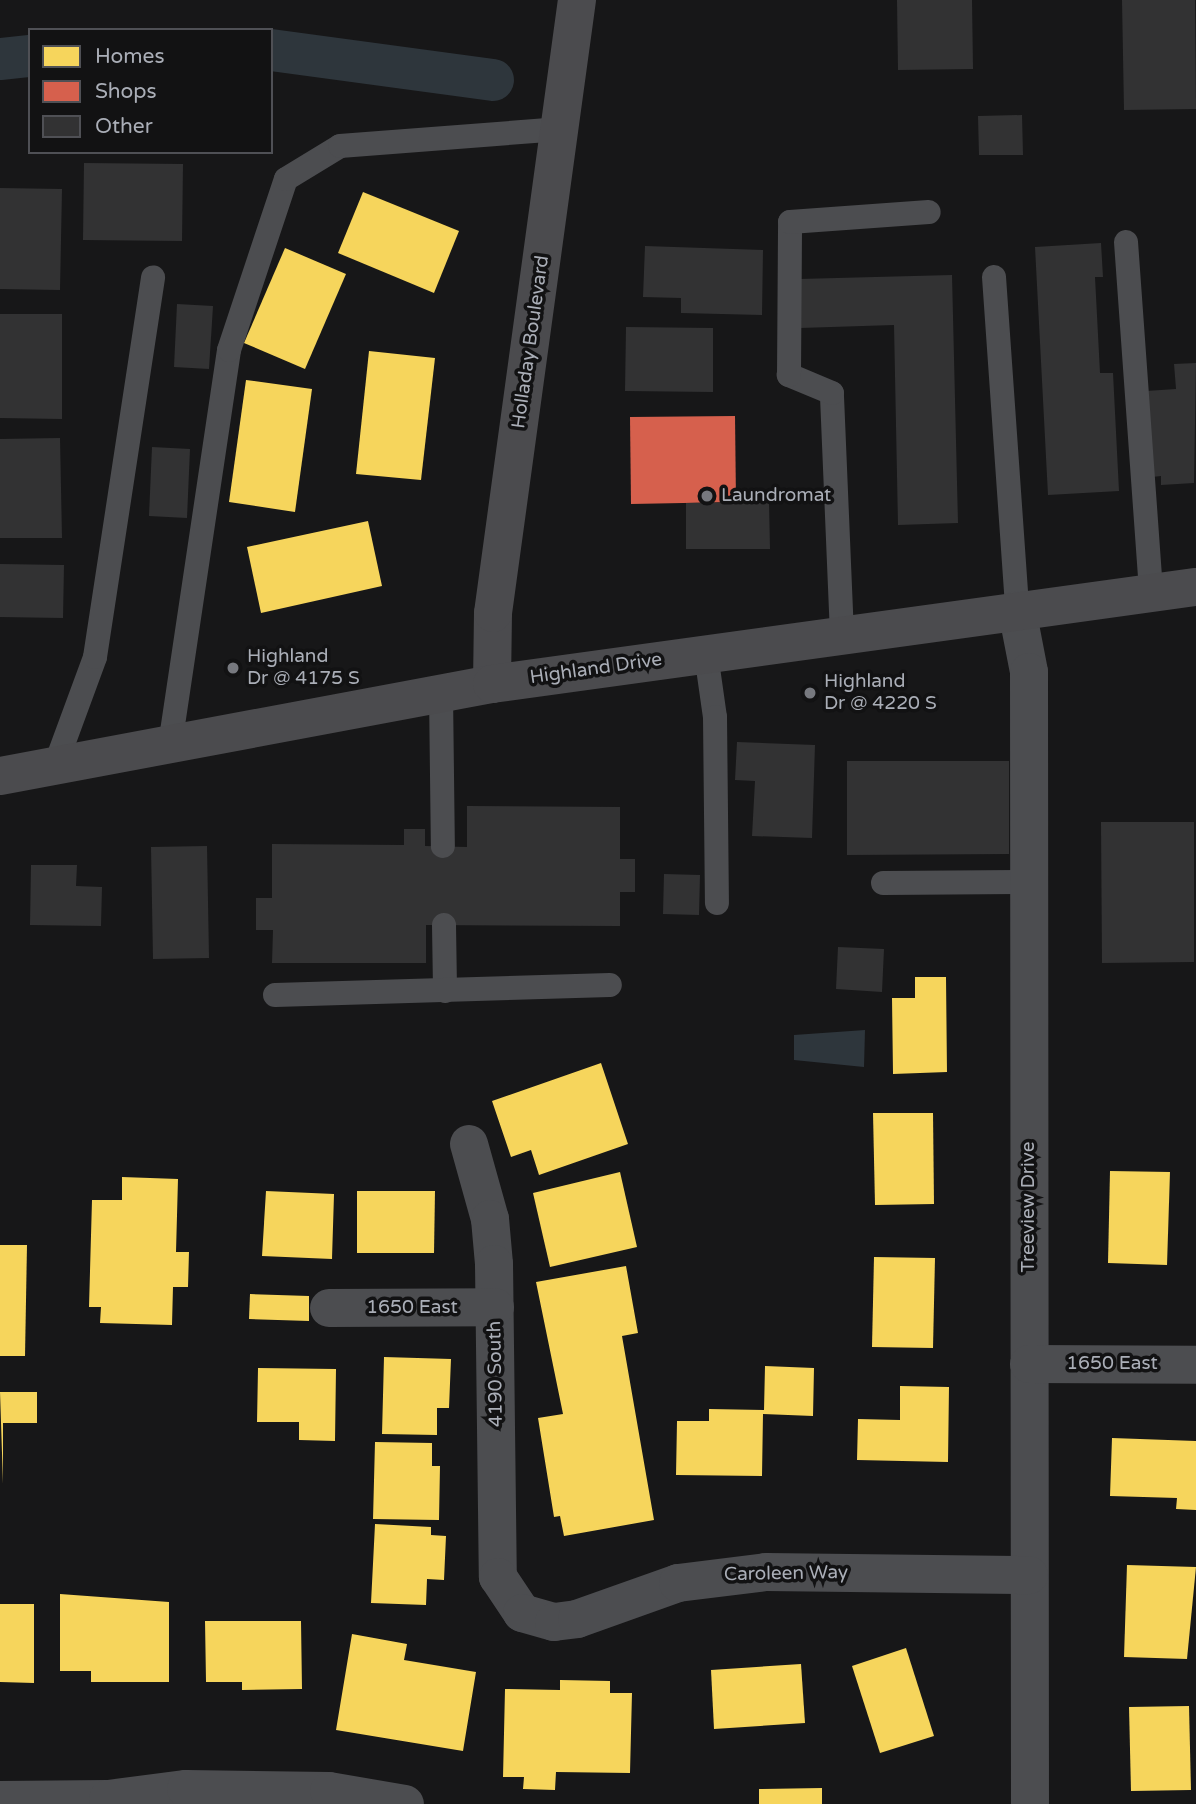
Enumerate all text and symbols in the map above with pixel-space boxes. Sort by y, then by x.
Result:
legend [28,28,273,154]
text: Homes [95,44,165,69]
text: Shops [95,79,157,104]
text: Other [95,114,153,139]
street label: Holladay Boulevard [508,254,554,430]
place label: Laundromat [721,485,831,507]
marker: Laundromat [699,488,715,504]
place label: Highland Dr @ 4175 S [247,646,360,690]
street label: Highland Drive [528,648,664,690]
marker: Highland Dr @ 4175 S [225,660,241,676]
place label: Highland Dr @ 4220 S [824,671,937,715]
marker: Highland Dr @ 4220 S [802,685,818,701]
street label: Treeview Drive [1018,1141,1040,1273]
street label: 1650 East [366,1297,458,1319]
street label: 4190 South [484,1321,508,1427]
street label: 1650 East [1066,1353,1158,1375]
street label: Caroleen Way [724,1562,848,1586]

